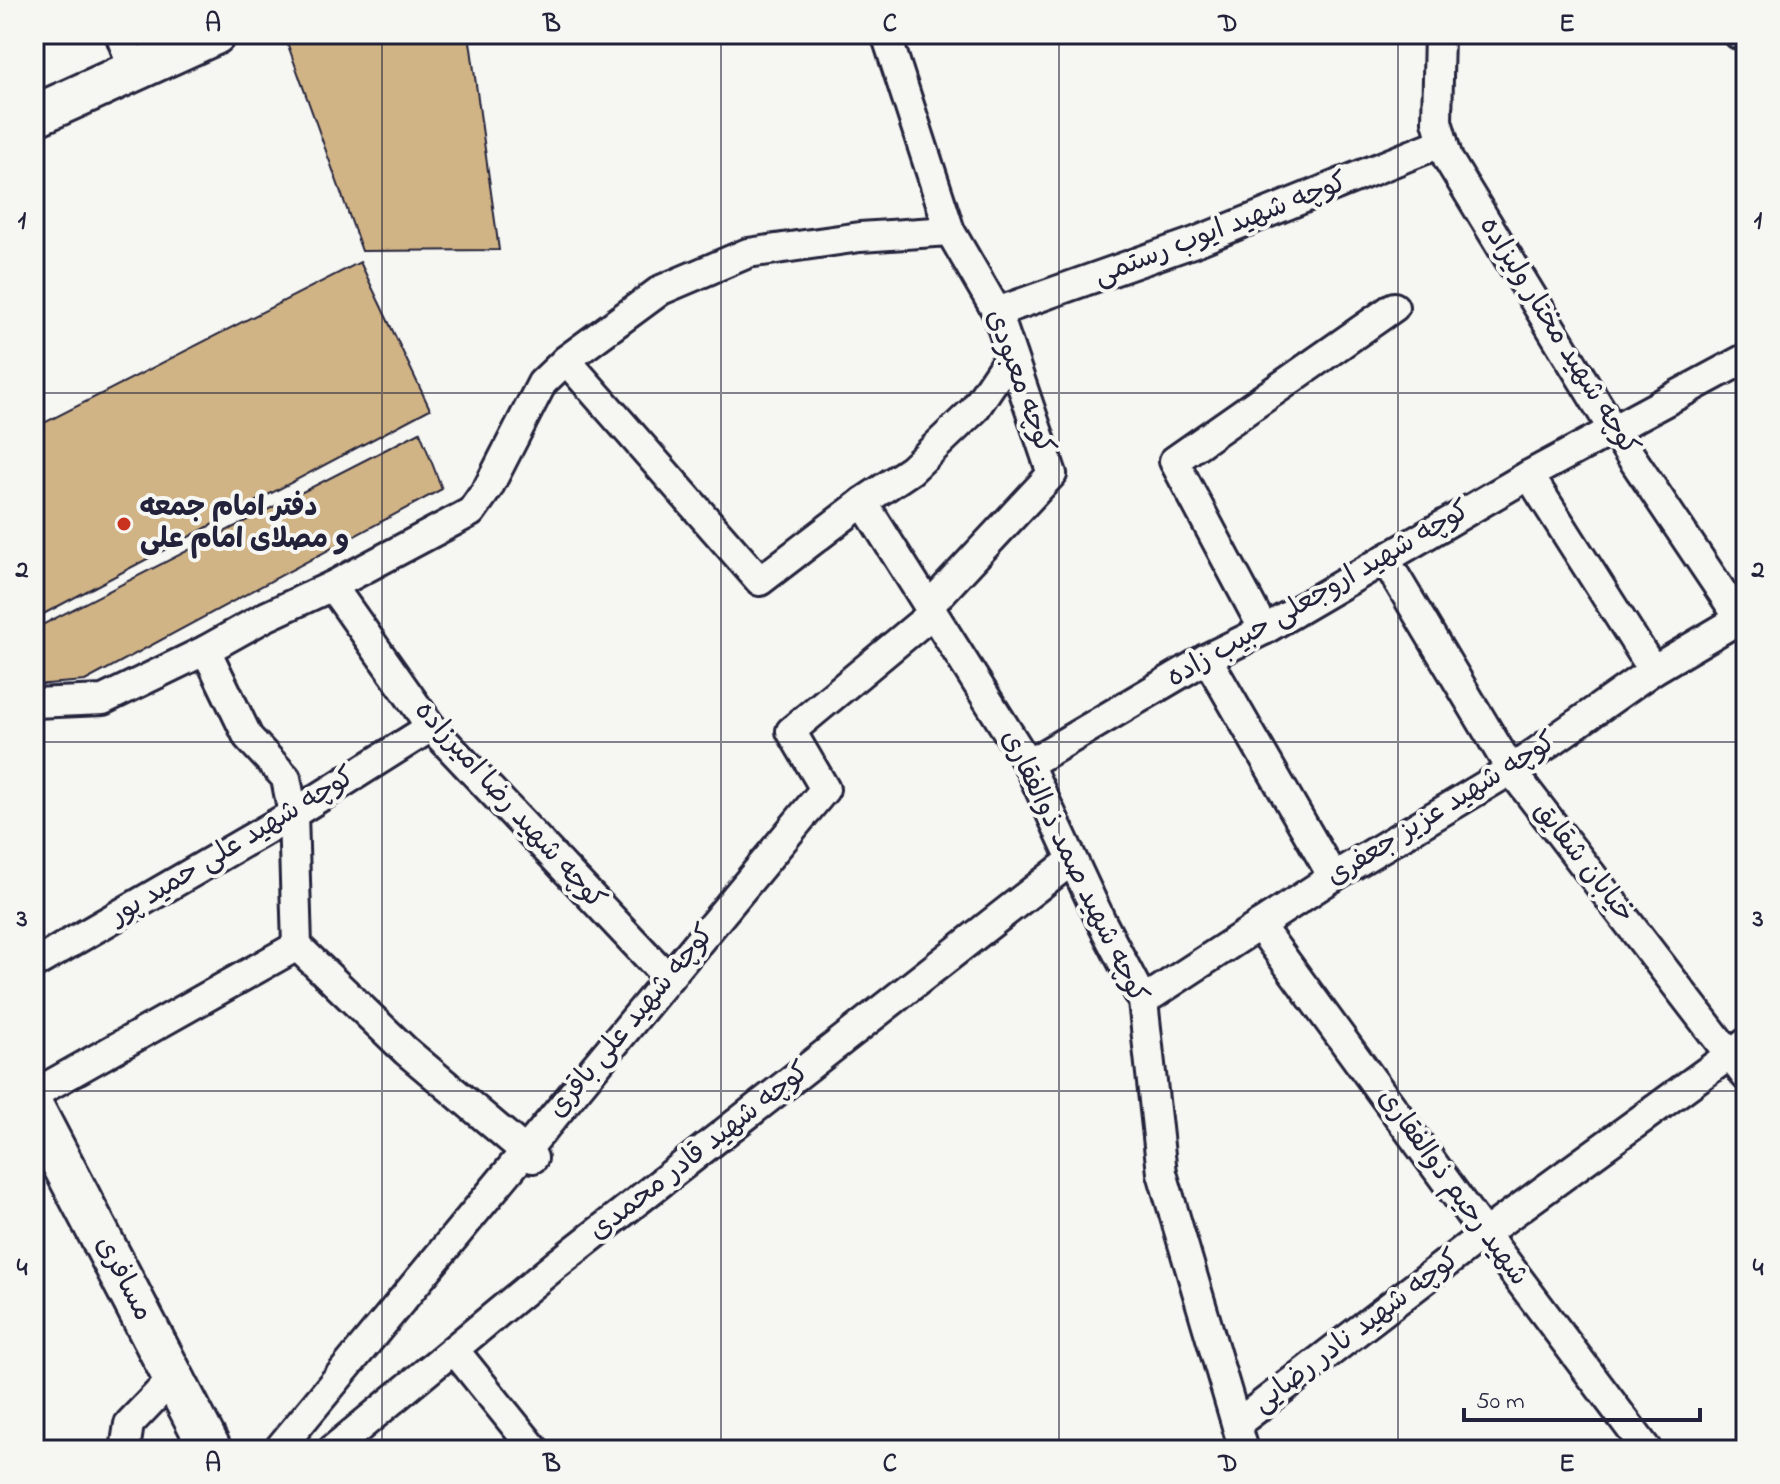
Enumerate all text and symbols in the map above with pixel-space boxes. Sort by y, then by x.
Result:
text: A [205,6,221,44]
text: B [542,6,561,44]
text: C [883,6,897,44]
text: D [1217,6,1238,44]
text: E [1559,6,1575,44]
street label: کوچه شهید ایوب رستمی [1088,163,1354,297]
text: 1 [18,203,27,241]
text: 1 [1754,203,1763,241]
street label: کوچه شهید مختار ولیزاده [1468,209,1648,465]
street label: کوچه معبودی [974,304,1064,460]
place label: دفتر امام جمعه و مصلای امام علی [140,488,349,561]
street label: کوچه شهید اروجعلی حبیب زاده [1160,491,1478,699]
marker: دفتر امام جمعه و مصلای امام علی [115,515,133,533]
text: 2 [15,552,29,590]
text: 2 [1751,552,1765,590]
street label: کوچه شهید رضا امیرزاده [404,692,614,920]
street label: کوچه شهید صمد ذوالفقاری [989,723,1157,1011]
street label: کوچه شهید عزیز جعفری [1319,723,1565,897]
street label: کوچه شهید علی حمید پور [101,757,363,938]
street label: خیابان شقایق [1522,793,1644,933]
text: 3 [16,901,28,939]
text: 3 [1752,901,1764,939]
street label: کوچه شهید علی باقری [538,916,726,1128]
street label: کوچه شهید قادر محمدی [581,1053,819,1251]
street label: شهید رحیم ذوالفقاری [1366,1081,1538,1295]
street label: مسافری [83,1229,163,1329]
street label: کوچه شهید نادر رضایی [1245,1240,1469,1424]
text: 4 [17,1250,28,1288]
text: 4 [1753,1250,1764,1288]
scale bar [1464,1372,1700,1422]
text: 50 m [1476,1385,1525,1420]
text: A [205,1446,221,1484]
text: B [542,1446,561,1484]
text: C [883,1446,897,1484]
text: D [1217,1446,1238,1484]
text: E [1559,1446,1575,1484]

